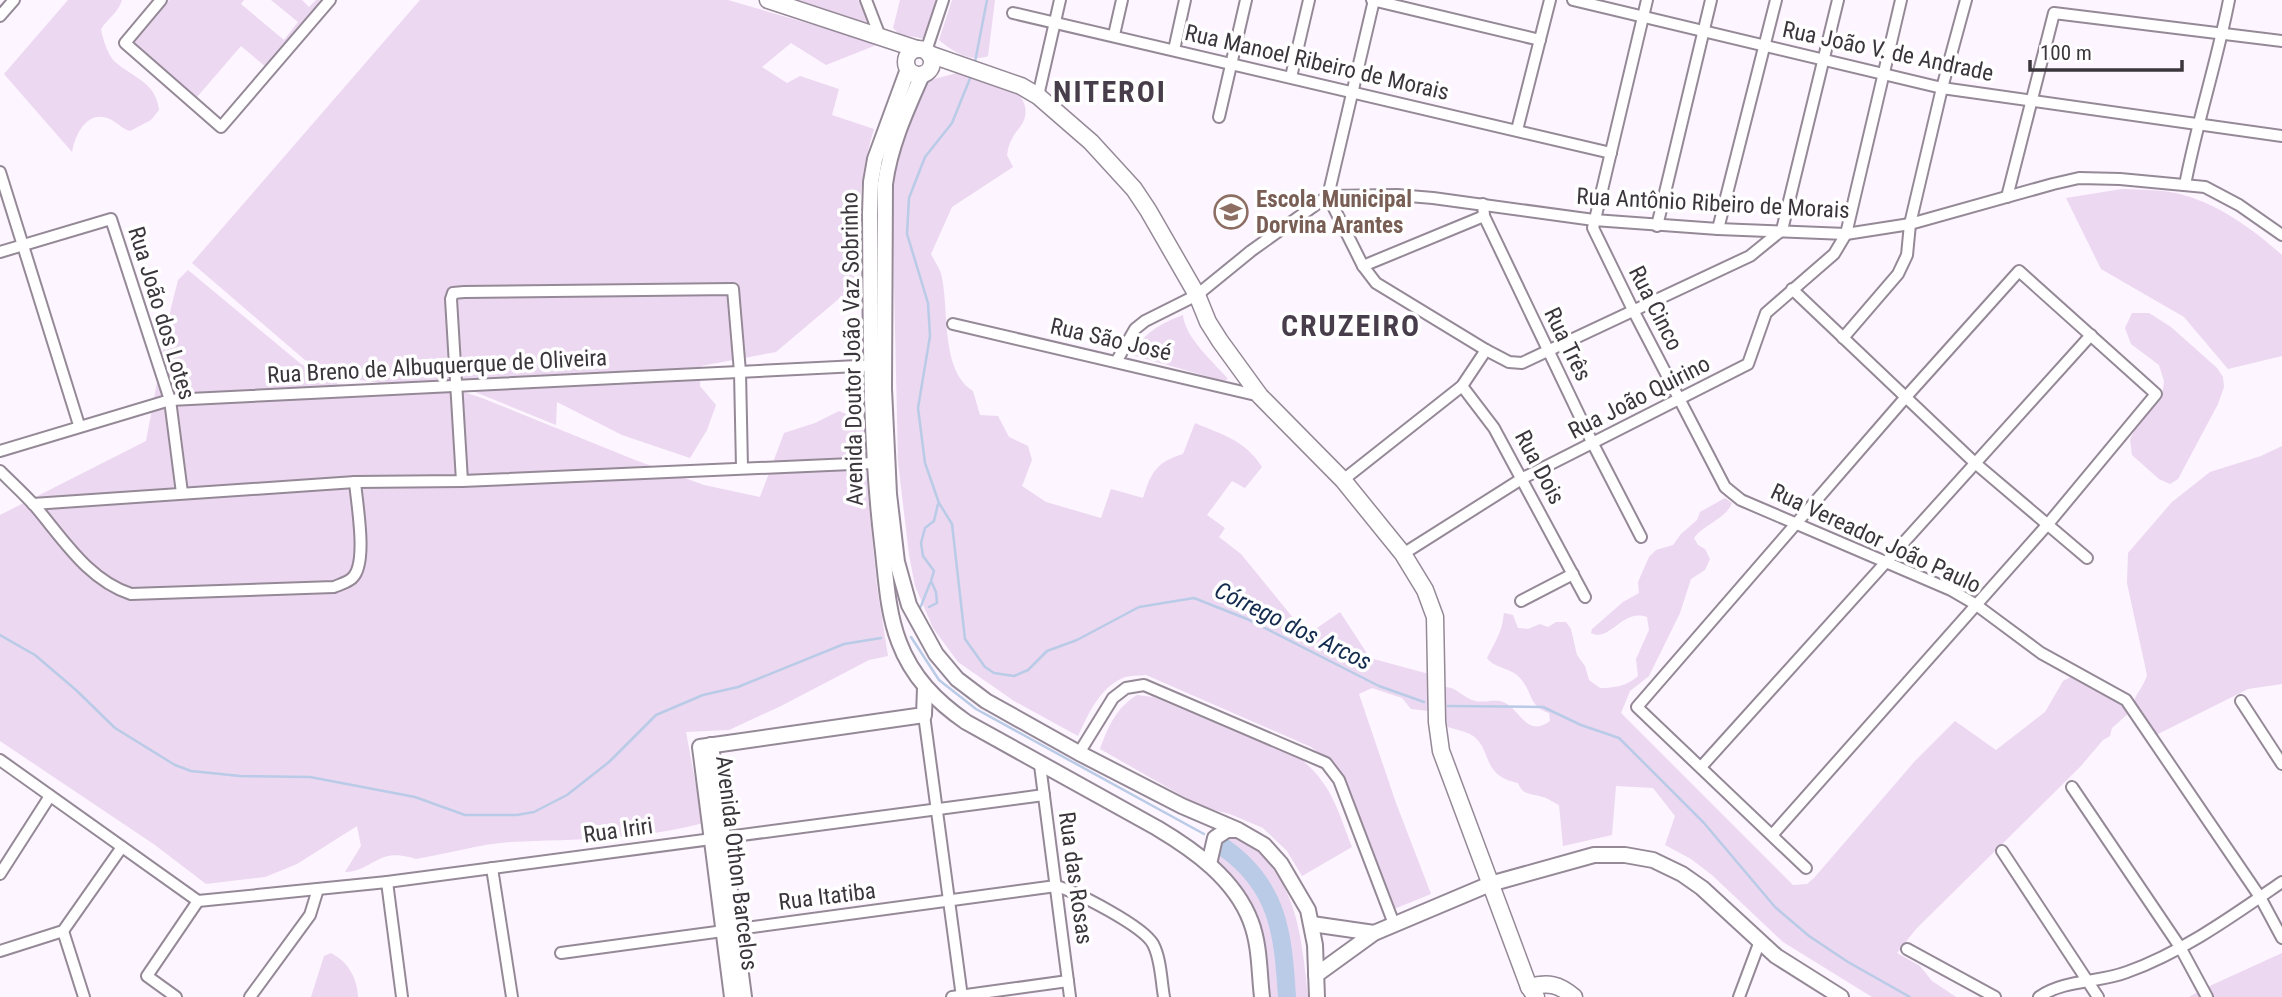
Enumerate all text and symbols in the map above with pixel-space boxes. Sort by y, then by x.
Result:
street label: Rua João V. de Andrade [1780,16,1996,87]
street label: Rua Manoel Ribeiro de Morais [1182,19,1452,106]
scale bar [2030,28,2182,72]
text: 100 m [2040,41,2092,65]
district label: NITEROI [1053,74,1167,109]
street label: Rua Antônio Ribeiro de Morais [1576,183,1850,224]
place label: Escola Municipal Dorvina Arantes [1256,186,1412,239]
street label: Avenida Doutor João Vaz Sobrinho [836,192,869,506]
school or university icon: Escola Municipal Dorvina Arantes [1212,193,1250,231]
street label: Rua João dos Lotes [122,223,201,403]
street label: Rua Cinco [1623,261,1688,355]
street label: Rua Três [1538,303,1597,385]
district label: CRUZEIRO [1281,308,1421,343]
street label: Rua São José [1048,312,1174,367]
street label: Rua Breno de Albuquerque de Oliveira [266,344,608,389]
street label: Rua João Quirino [1564,350,1715,445]
street label: Rua Dois [1509,426,1570,509]
street label: Rua Vereador João Paulo [1766,478,1985,599]
water label: Córrego dos Arcos [1210,576,1376,676]
street label: Avenida Othon Barcelos [710,754,763,972]
street label: Rua das Rosas [1053,810,1098,946]
street label: Rua Iriri [582,812,655,849]
street label: Rua Itatiba [777,877,877,916]

